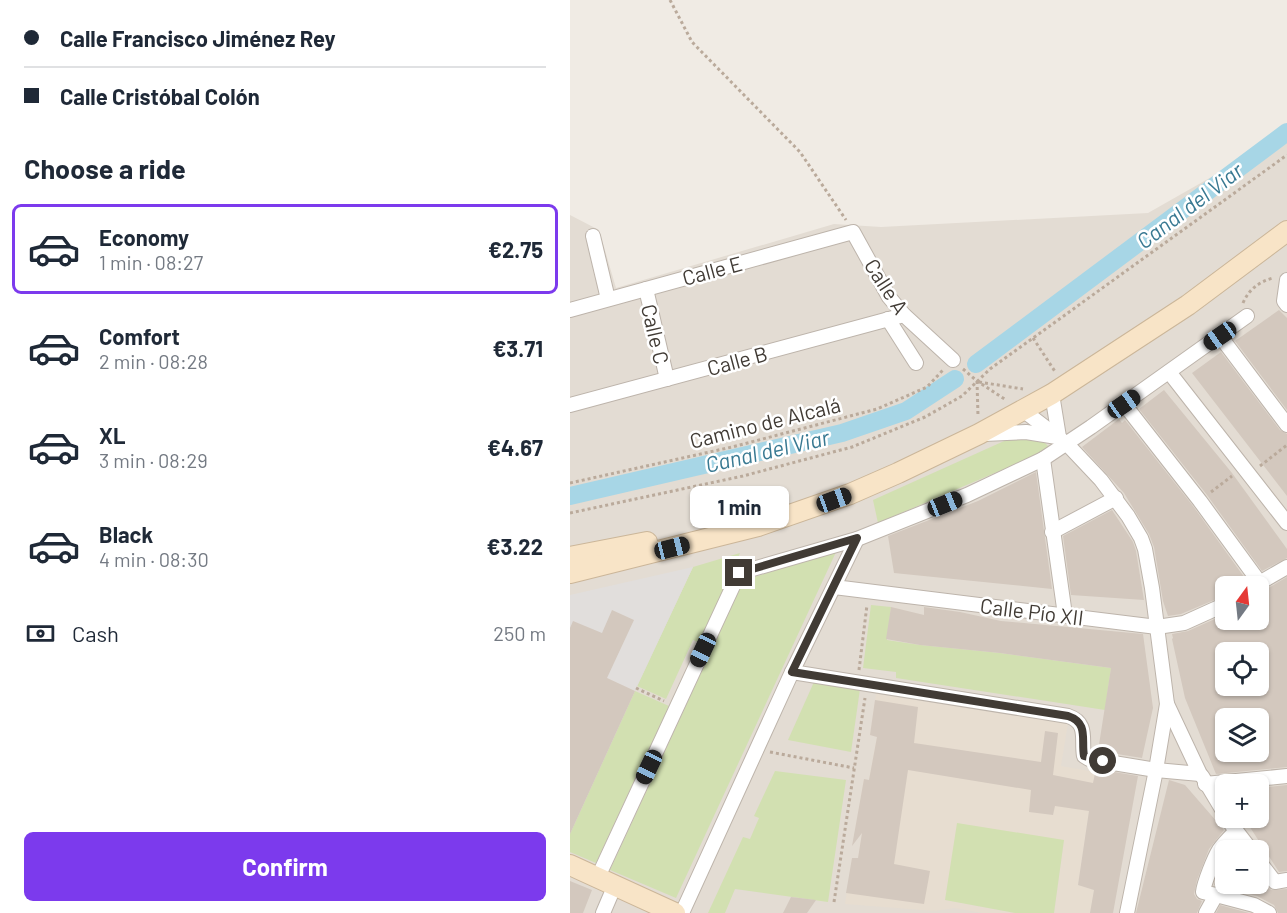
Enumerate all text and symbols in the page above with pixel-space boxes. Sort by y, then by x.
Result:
text: Calle Francisco Jiménez Rey [60,25,336,51]
text: Calle Cristóbal Colón [60,83,260,109]
text: Choose a ride [24,152,186,184]
water label: Canal del Viar [1131,156,1248,253]
icon: car [27,222,81,276]
text: Economy [99,224,189,250]
text: €2.75 [488,236,543,262]
text: 1 min · 08:27 [99,250,203,274]
street label: Calle E [679,250,745,290]
street label: Calle A [860,254,914,319]
street label: Calle C [637,301,675,367]
car [1200,318,1240,354]
icon: car [27,321,81,375]
text: Comfort [99,323,180,349]
text: €3.71 [492,335,543,361]
street label: Calle B [704,340,770,380]
text: 2 min · 08:28 [99,349,208,373]
car [1104,386,1144,422]
street label: Camino de Alcalá [687,391,843,453]
icon: car [27,420,81,474]
text: XL [99,422,125,448]
water label: Canal del Viar [703,423,833,477]
text: €4.67 [487,434,543,460]
text: 3 min · 08:29 [99,448,208,472]
car [814,485,854,515]
callout: 1 min [690,486,789,528]
car [925,489,965,519]
text: 1 min [718,495,761,519]
icon: car [27,519,81,573]
text: Black [99,521,153,547]
text: €3.22 [487,533,543,559]
car [652,535,692,561]
text: 4 min · 08:30 [99,547,209,571]
route end [725,559,752,586]
north arrow [1215,576,1269,630]
map controls [1215,576,1269,894]
street label: Calle Pío XII [979,592,1085,630]
icon: cash [24,617,57,650]
text: Cash [72,620,119,646]
text: 250 m [493,621,546,645]
car [687,630,719,670]
button: locate [1215,642,1269,696]
button: layers [1215,708,1269,762]
car [633,747,665,787]
route start [1089,747,1116,774]
button: + [1215,774,1269,828]
button: Confirm [24,832,546,901]
button: − [1215,840,1269,894]

